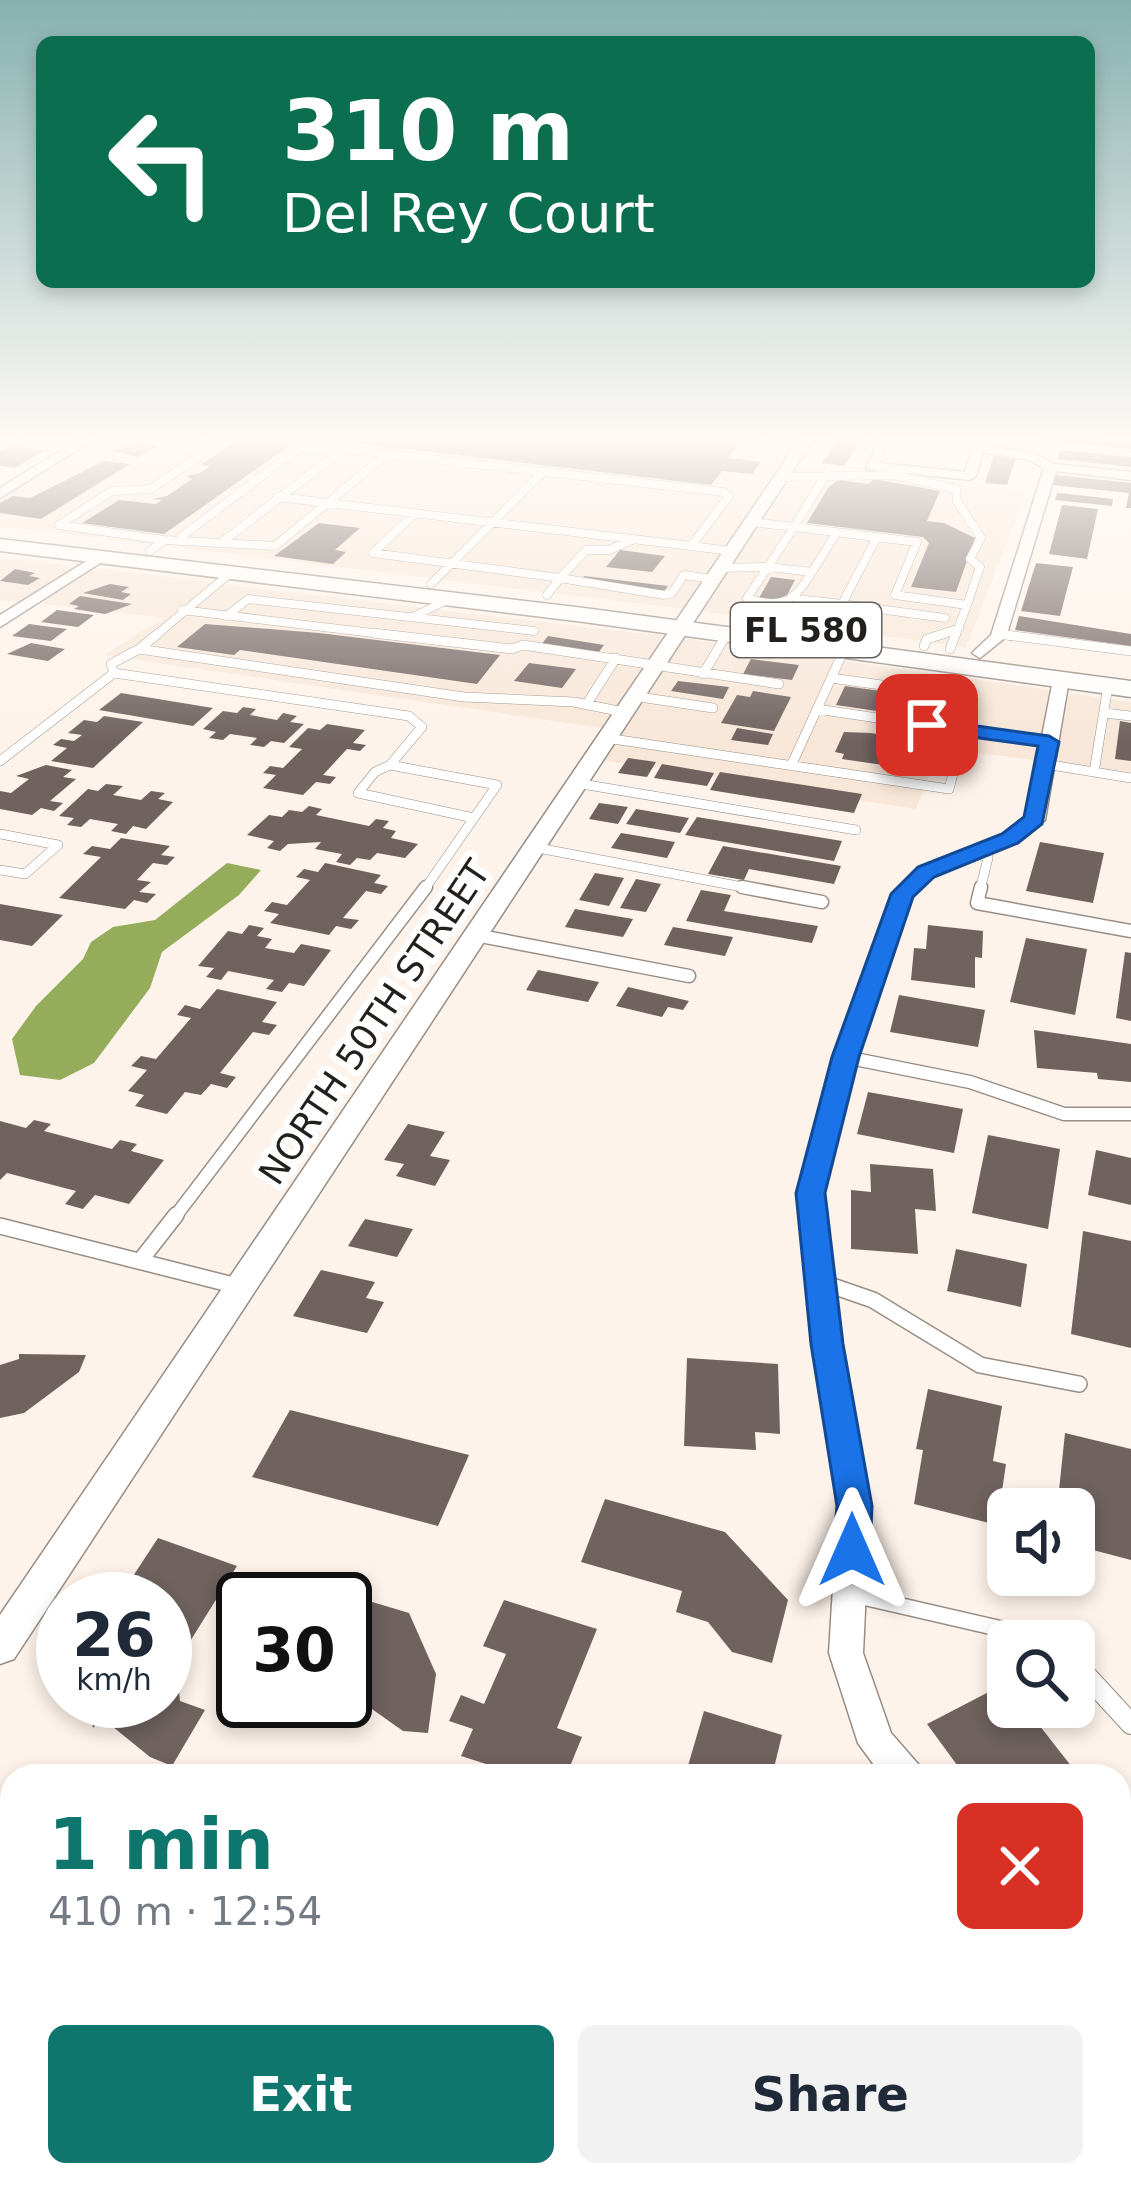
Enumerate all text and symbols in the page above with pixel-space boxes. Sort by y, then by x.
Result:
text: 310 m [282,82,574,180]
icon: left [84,84,240,240]
text: Del Rey Court [282,182,655,245]
road number: FL 580 [731,603,881,657]
pin [876,674,978,776]
icon: arrive [894,692,960,758]
street label: NORTH 50TH STREET [251,852,499,1192]
position arrow [789,1487,915,1613]
map controls [987,1488,1095,1728]
button: sound [987,1488,1095,1596]
speed limit sign: 30 [216,1572,372,1728]
text: 26 [72,1600,156,1670]
button: search [987,1620,1095,1728]
text: km/h [76,1662,152,1697]
text: 1 min [48,1802,274,1886]
button: close [957,1803,1083,1929]
text: 410 m · 12:54 [48,1889,322,1934]
button: Exit [48,2025,554,2163]
button: Share [578,2025,1083,2163]

